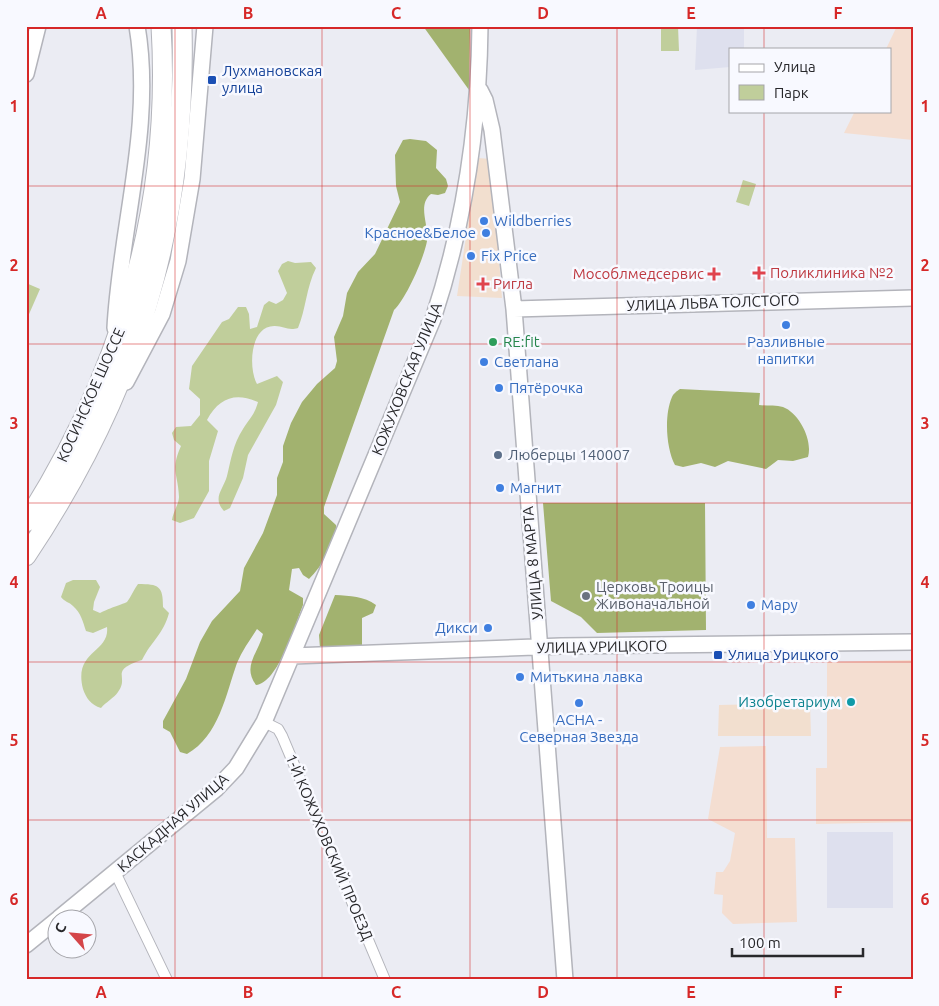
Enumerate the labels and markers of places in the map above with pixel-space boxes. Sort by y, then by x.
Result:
place label: Лухмановская улица [222,62,322,96]
marker: Лухмановская улица [206,74,218,86]
place label: Wildberries [494,212,571,229]
marker: Wildberries [478,215,490,227]
place label: Красное&Белое [364,224,476,241]
marker: Красное&Белое [480,227,492,239]
place label: Fix Price [481,247,537,264]
marker: Fix Price [465,250,477,262]
place label: Поликлиника №2 [770,264,894,281]
place label: Мособлмедсервис [573,265,704,282]
marker: Поликлиника №2 [752,266,766,280]
marker: Мособлмедсервис [708,268,720,280]
place label: Ригла [493,275,533,292]
marker: Ригла [477,278,489,290]
marker: Разливные напитки [780,319,792,331]
place label: RE:fit [503,333,540,350]
place label: Разливные напитки [747,333,825,367]
marker: RE:fit [487,336,499,348]
place label: Светлана [494,353,559,370]
marker: Светлана [478,356,490,368]
place label: Пятёрочка [509,379,583,396]
marker: Пятёрочка [493,382,505,394]
place label: Люберцы 140007 [508,446,630,463]
marker: Люберцы 140007 [492,449,504,461]
place label: Магнит [510,479,561,496]
marker: Магнит [494,482,506,494]
place label: Церковь Троицы Живоначальной [596,578,714,612]
marker: Церковь Троицы Живоначальной [580,590,592,602]
place label: Мару [761,596,798,613]
marker: Мару [745,599,757,611]
place label: Дикси [435,619,478,636]
marker: Дикси [482,622,494,634]
place label: Улица Урицкого [728,646,839,663]
marker: Улица Урицкого [712,649,724,661]
place label: Митькина лавка [530,668,643,685]
marker: Митькина лавка [514,671,526,683]
place label: Изобретариум [738,693,841,710]
marker: Изобретариум [845,696,857,708]
marker: АСНА - Северная Звезда [573,697,585,709]
place label: АСНА - Северная Звезда [519,711,639,745]

